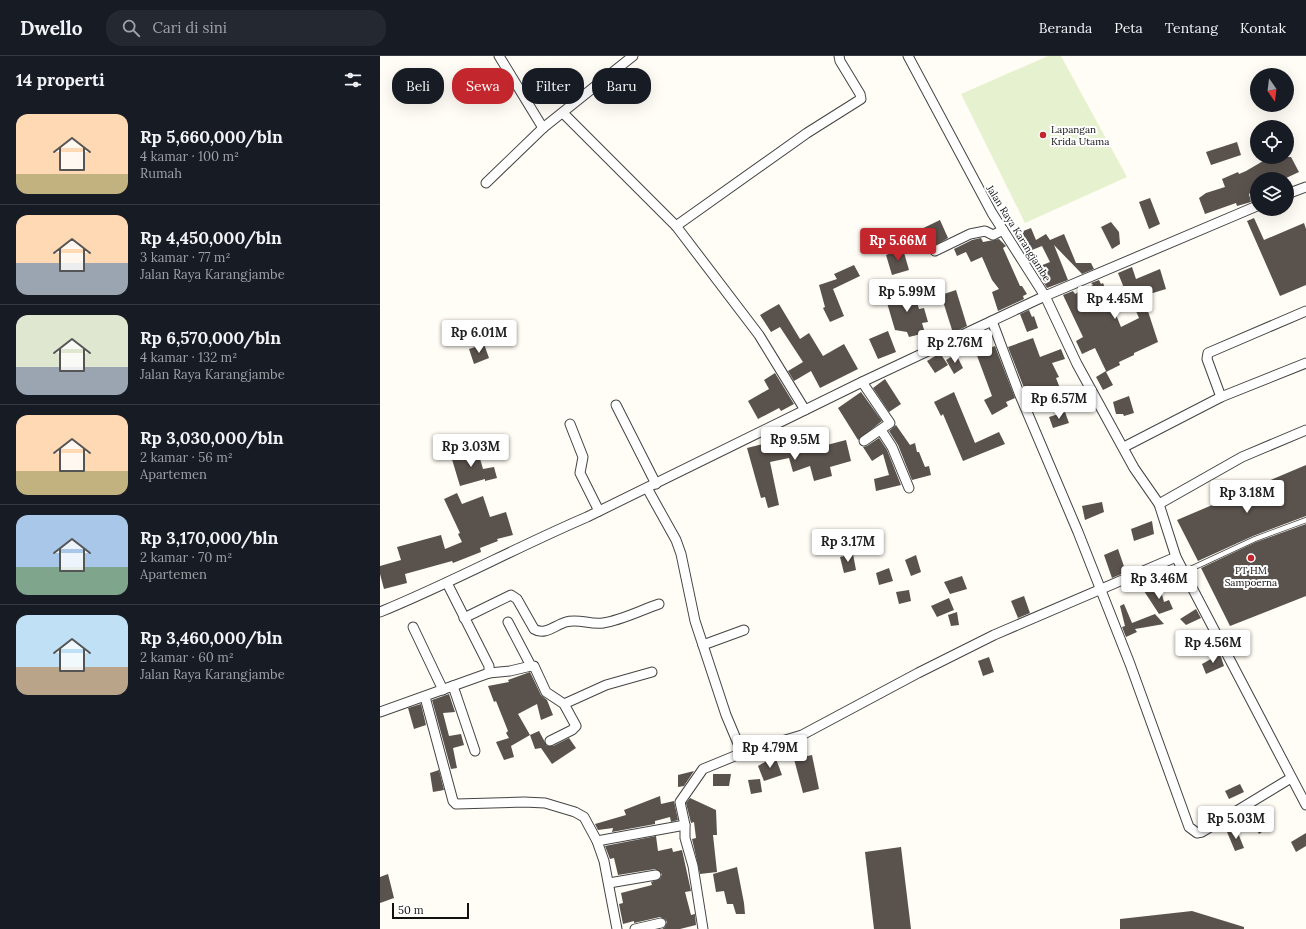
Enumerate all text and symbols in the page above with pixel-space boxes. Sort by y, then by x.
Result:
search box [106,10,386,46]
text: Dwello [20,16,82,40]
icon: search [120,17,142,39]
text: Cari di sini [152,18,227,37]
text: Beranda [1039,19,1092,37]
text: Peta [1114,19,1143,37]
text: Tentang [1165,19,1218,37]
text: Kontak [1240,19,1286,37]
chip: Beli [392,68,444,104]
chip: Sewa [452,68,514,104]
chip: Filter [522,68,584,104]
chip: Baru [592,68,651,104]
north arrow [1250,68,1294,112]
map controls [1250,68,1294,216]
text: 14 properti [16,69,105,91]
icon: filters [342,69,364,91]
button: locate [1250,120,1294,164]
place label: Lapangan Krida Utama [1051,123,1109,148]
text: Rp 5,660,000/bln [140,126,283,148]
icon: home [48,130,96,178]
marker: Lapangan Krida Utama [1038,130,1048,140]
text: 4 kamar · 100 m² [140,148,239,165]
text: Rumah [140,165,182,182]
button: layers [1250,172,1294,216]
street label: Jalan Raya Karangjambe [983,182,1054,284]
text: Rp 4,450,000/bln [140,227,282,249]
pin: Rp 5.66M [857,228,939,262]
icon: home [48,231,96,279]
text: Rp 5.66M [869,232,927,249]
text: 3 kamar · 77 m² [140,249,230,266]
text: Jalan Raya Karangjambe [140,266,285,283]
pin: Rp 5.99M [866,279,948,313]
text: Rp 5.99M [878,283,936,300]
pin: Rp 4.45M [1074,286,1156,320]
text: Rp 4.45M [1087,290,1143,307]
pin: Rp 6.01M [438,320,520,354]
text: Rp 6.01M [451,324,507,341]
text: Rp 6,570,000/bln [140,327,281,349]
pin: Rp 2.76M [914,330,996,364]
icon: home [48,331,96,379]
text: Rp 2.76M [927,334,983,351]
text: 4 kamar · 132 m² [140,349,237,366]
text: Jalan Raya Karangjambe [140,366,285,383]
pin: Rp 6.57M [1018,386,1100,420]
text: Rp 6.57M [1031,390,1087,407]
text: Rp 3,030,000/bln [140,427,284,449]
pin: Rp 9.5M [758,427,832,461]
icon: home [48,431,96,479]
text: Rp 9.5M [770,431,820,448]
pin: Rp 3.03M [430,434,512,468]
text: Rp 3.03M [442,438,500,455]
text: 2 kamar · 56 m² [140,449,233,466]
text: Apartemen [140,466,207,483]
pin: Rp 3.18M [1206,480,1288,514]
text: Rp 3.18M [1219,484,1275,501]
text: Rp 3,170,000/bln [140,527,278,549]
pin: Rp 3.17M [807,529,889,563]
icon: home [48,531,96,579]
text: Rp 3.17M [821,533,875,550]
text: 2 kamar · 70 m² [140,549,232,566]
marker: PT HM Sampoerna [1246,553,1256,563]
place label: PT HM Sampoerna [1225,564,1277,589]
text: Apartemen [140,566,207,583]
pin: Rp 3.46M [1118,566,1200,600]
text: Rp 3.46M [1130,570,1188,587]
text: Rp 3,460,000/bln [140,627,283,649]
pin: Rp 4.56M [1172,630,1254,664]
icon: home [48,631,96,679]
text: Rp 4.56M [1184,634,1242,651]
text: 2 kamar · 60 m² [140,649,234,666]
text: Jalan Raya Karangjambe [140,666,285,683]
pin: Rp 4.79M [729,735,811,769]
text: Rp 4.79M [742,739,798,756]
pin: Rp 5.03M [1195,806,1277,840]
text: Rp 5.03M [1207,810,1265,827]
scale bar [392,901,469,920]
text: 50 m [398,903,424,917]

